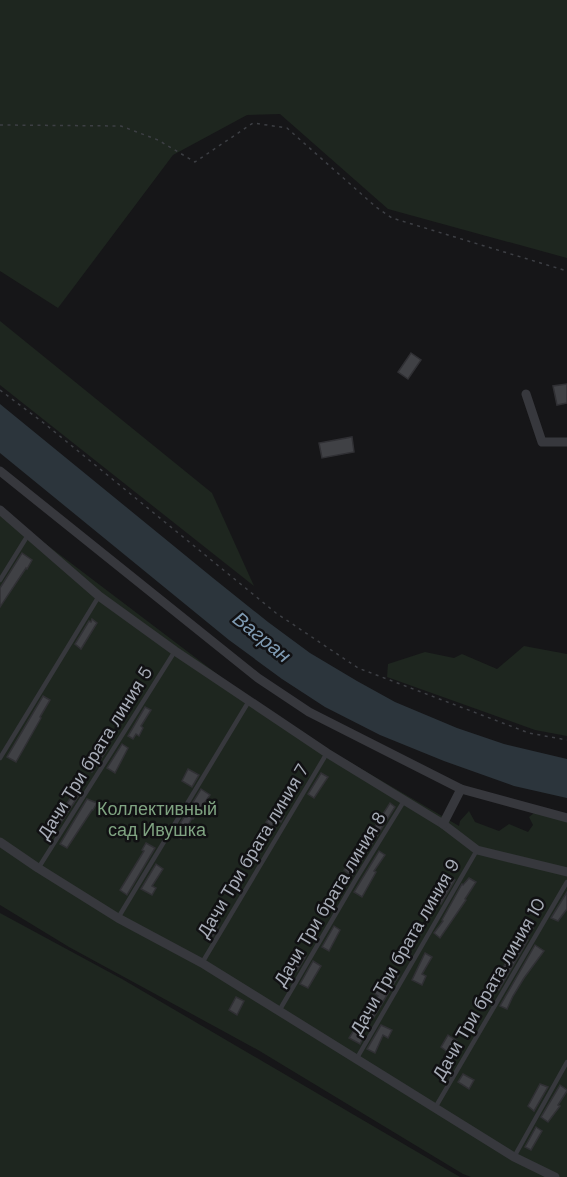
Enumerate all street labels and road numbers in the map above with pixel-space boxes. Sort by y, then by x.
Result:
street label: Дачи Три брата линия 5 [32,662,158,844]
street label: Дачи Три брата линия 7 [192,760,314,942]
street label: Дачи Три брата линия 8 [268,807,392,991]
street label: Дачи Три брата линия 9 [345,854,465,1040]
street label: Дачи Три брата линия 10 [427,894,551,1084]

